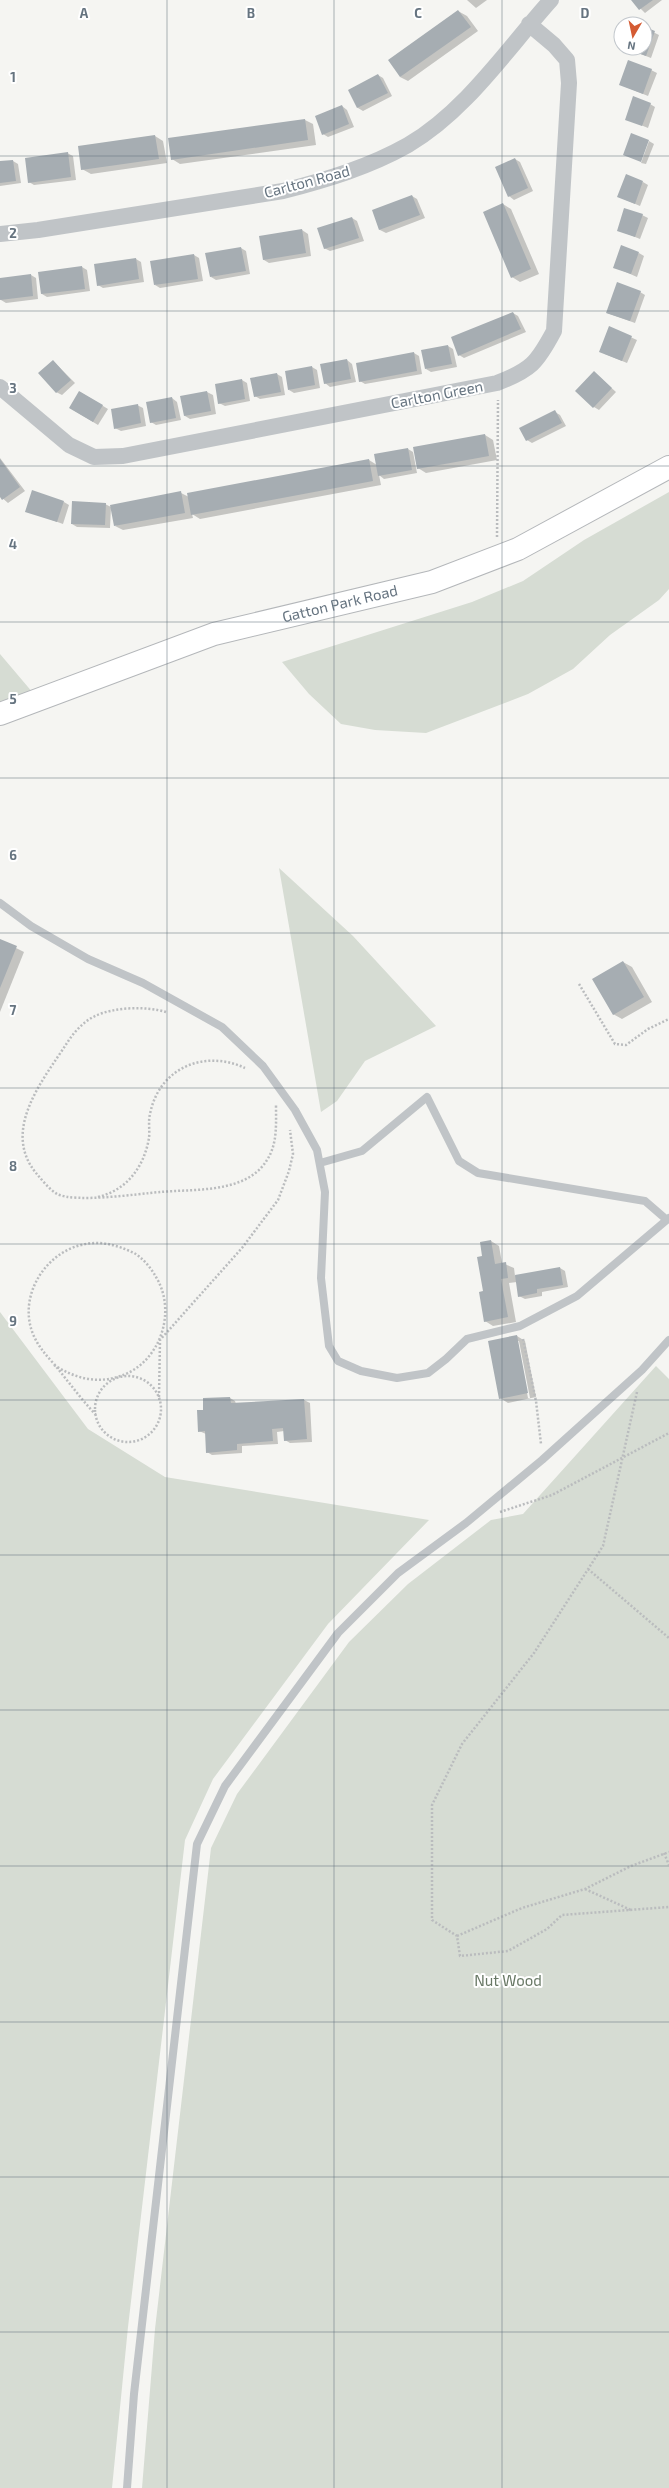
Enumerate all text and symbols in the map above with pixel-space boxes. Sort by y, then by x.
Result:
text: A [80,5,89,21]
text: B [247,5,255,21]
text: C [414,5,422,21]
text: D [581,5,590,21]
north arrow [613,16,653,56]
text: N [626,39,636,53]
text: 1 [10,69,16,85]
street label: Carlton Road [262,161,352,201]
text: 2 [9,225,17,241]
street label: Carlton Green [389,376,484,412]
text: 3 [9,380,17,396]
text: 4 [9,536,17,552]
street label: Gatton Park Road [280,581,399,625]
text: 5 [9,691,17,707]
text: 6 [9,847,17,863]
text: 7 [10,1002,17,1018]
text: 8 [9,1158,17,1174]
text: 9 [9,1313,17,1329]
park label: Nut Wood [474,1971,542,1989]

